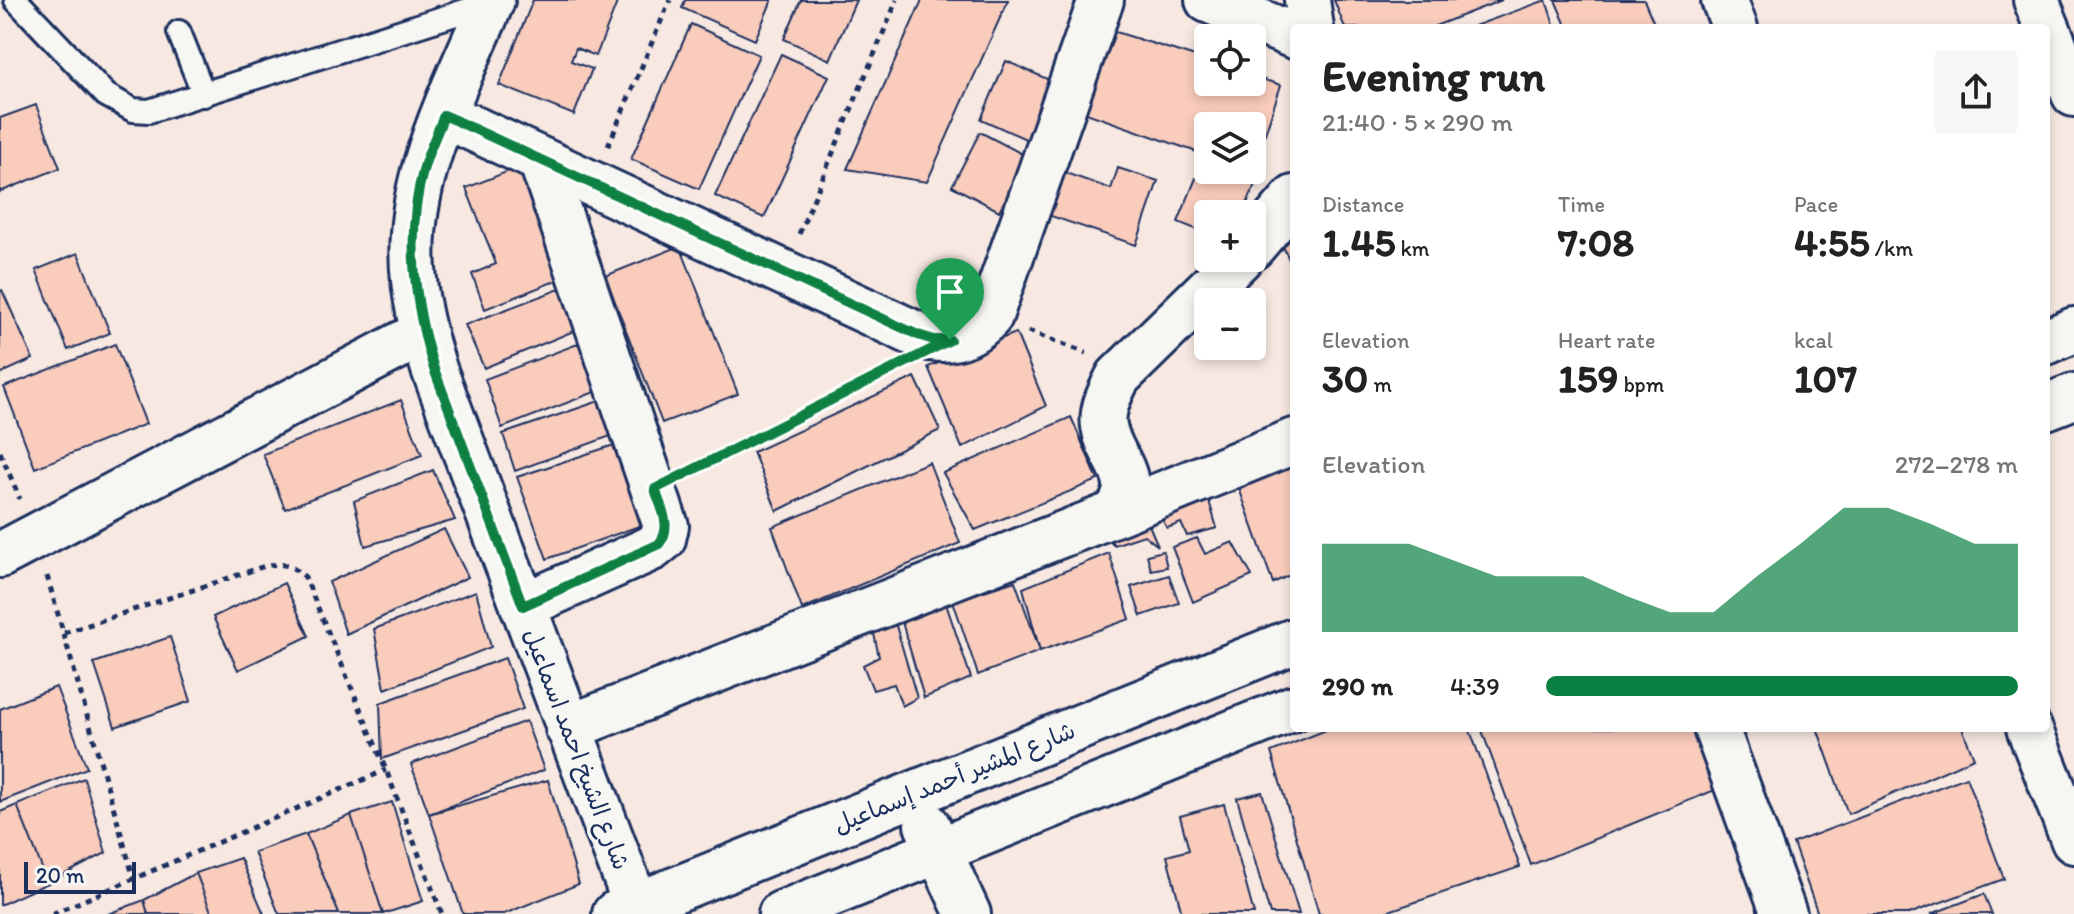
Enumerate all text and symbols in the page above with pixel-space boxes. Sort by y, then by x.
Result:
map controls [1194,24,1266,360]
button: locate [1194,24,1266,96]
text: Evening run [1322,49,1545,102]
button: share [1934,50,2018,134]
text: 21:40 · 5 × 290 m [1322,106,1513,138]
button: layers [1194,112,1266,184]
text: Distance [1322,191,1404,218]
text: Time [1558,191,1605,218]
text: Pace [1794,191,1838,218]
button: + [1194,200,1266,272]
text: 1.45 [1322,218,1395,266]
text: 7:08 [1558,218,1634,266]
text: 4:55 [1794,218,1870,266]
text: km [1395,235,1430,262]
text: /km [1870,235,1913,262]
pin [916,258,984,340]
icon: arrive [928,270,972,314]
button: − [1194,288,1266,360]
text: Elevation [1322,327,1409,354]
text: Heart rate [1558,327,1655,354]
text: kcal [1794,327,1833,354]
text: 30 [1322,354,1368,402]
text: 159 [1558,354,1618,402]
text: 107 [1794,354,1857,402]
text: m [1368,371,1392,398]
text: bpm [1618,371,1664,398]
text: Elevation [1322,448,1425,480]
text: 272–278 m [1895,448,2018,480]
street label: شارع الشيخ احمد اسماعيل [515,624,636,875]
text: 290 m [1322,670,1393,702]
text: 4:39 [1450,670,1500,702]
street label: شارع المشير أحمد إسماعيل [829,715,1080,842]
scale bar [24,858,136,894]
text: 20 m [36,862,85,889]

